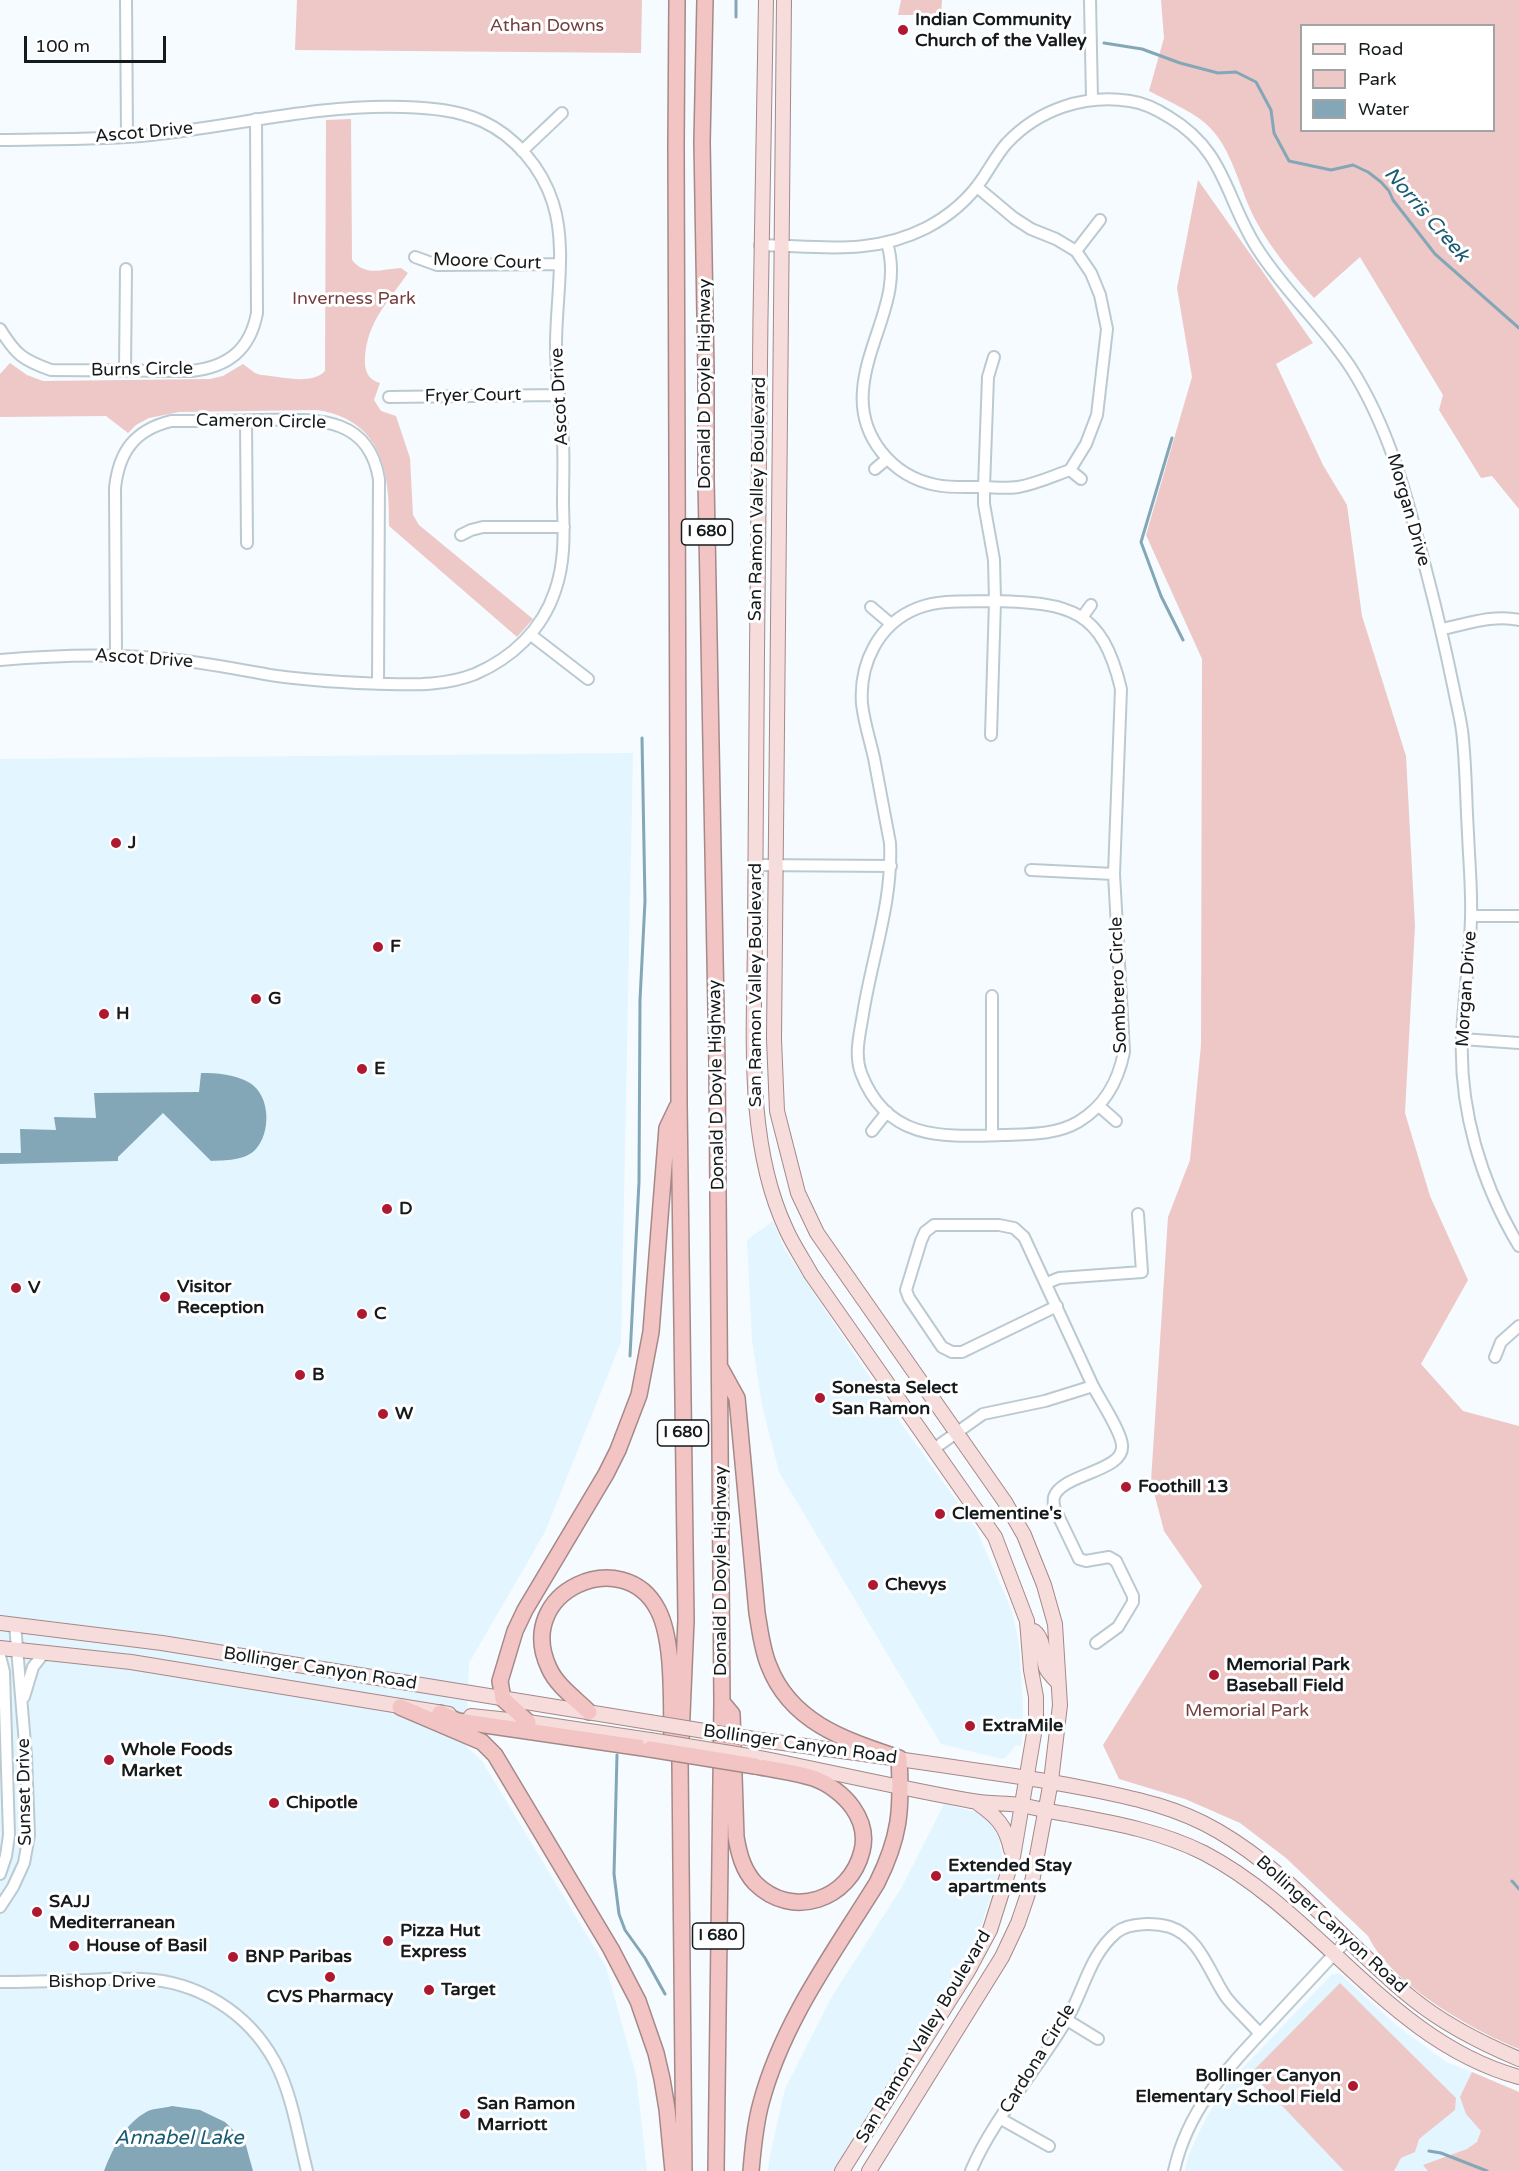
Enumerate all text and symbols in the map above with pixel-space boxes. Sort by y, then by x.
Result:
place label: Indian Community Church of the Valley [915,9,1087,52]
park label: Athan Downs [490,15,604,37]
marker: Indian Community Church of the Valley [896,23,910,37]
scale bar [27,24,170,62]
legend [1300,24,1495,132]
text: 100 m [35,35,90,57]
text: Road [1358,38,1403,60]
text: Park [1358,68,1396,90]
text: Water [1358,98,1409,120]
street label: Ascot Drive [94,118,194,148]
water label: Norris Creek [1378,163,1474,267]
street label: Moore Court [432,249,542,275]
street label: Donald D Doyle Highway [694,279,716,489]
park label: Inverness Park [292,288,416,310]
street label: Ascot Drive [547,347,573,447]
street label: Burns Circle [91,358,193,382]
street label: San Ramon Valley Boulevard [745,377,771,621]
street label: Fryer Court [425,384,521,408]
street label: Cameron Circle [196,410,326,434]
street label: Morgan Drive [1382,451,1434,569]
road number: I 680 [682,519,732,545]
street label: Ascot Drive [94,645,194,673]
place label: J [128,832,136,854]
marker: J [109,836,123,850]
street label: San Ramon Valley Boulevard [745,863,767,1107]
street label: Sombrero Circle [1106,916,1132,1054]
street label: Morgan Drive [1452,930,1482,1048]
place label: F [390,936,401,958]
marker: F [371,940,385,954]
street label: Donald D Doyle Highway [704,979,730,1191]
place label: G [268,988,282,1010]
marker: G [249,992,263,1006]
place label: H [116,1003,130,1025]
marker: H [97,1007,111,1021]
place label: E [374,1058,385,1080]
marker: E [355,1062,369,1076]
place label: D [399,1198,413,1220]
marker: D [380,1202,394,1216]
place label: Visitor Reception [177,1276,264,1318]
place label: V [28,1277,40,1299]
marker: V [9,1281,23,1295]
marker: Visitor Reception [158,1290,172,1304]
place label: C [374,1303,387,1325]
marker: C [355,1307,369,1321]
place label: B [312,1364,324,1386]
marker: B [293,1368,307,1382]
place label: Sonesta Select San Ramon [832,1377,958,1420]
marker: Sonesta Select San Ramon [813,1391,827,1405]
place label: W [395,1403,413,1425]
marker: W [376,1407,390,1421]
road number: I 680 [658,1420,708,1446]
street label: Donald D Doyle Highway [710,1466,732,1676]
place label: Foothill 13 [1138,1476,1229,1498]
marker: Foothill 13 [1119,1480,1133,1494]
place label: Clementine's [952,1503,1062,1525]
marker: Clementine's [933,1507,947,1521]
place label: Chevys [885,1574,946,1596]
marker: Chevys [866,1578,880,1592]
street label: Bollinger Canyon Road [222,1643,418,1695]
place label: Memorial Park Baseball Field [1226,1654,1350,1696]
marker: Memorial Park Baseball Field [1207,1668,1221,1682]
park label: Memorial Park [1185,1700,1309,1722]
place label: ExtraMile [982,1715,1063,1737]
marker: ExtraMile [963,1719,977,1733]
street label: Bollinger Canyon Road [702,1721,898,1769]
street label: Sunset Drive [13,1738,37,1846]
place label: Whole Foods Market [121,1739,233,1782]
marker: Whole Foods Market [102,1753,116,1767]
place label: Chipotle [286,1792,358,1814]
marker: Chipotle [267,1796,281,1810]
street label: Bollinger Canyon Road [1251,1852,1411,1998]
place label: Extended Stay apartments [948,1855,1072,1898]
marker: Extended Stay apartments [929,1869,943,1883]
place label: SAJJ Mediterranean [49,1891,175,1934]
marker: SAJJ Mediterranean [30,1905,44,1919]
place label: Pizza Hut Express [400,1920,480,1962]
road number: I 680 [692,1923,744,1949]
street label: San Ramon Valley Boulevard [852,1927,996,2147]
marker: Pizza Hut Express [381,1934,395,1948]
place label: House of Basil [86,1935,207,1957]
marker: House of Basil [67,1939,81,1953]
place label: BNP Paribas [245,1946,352,1968]
marker: BNP Paribas [226,1950,240,1964]
marker: CVS Pharmacy [323,1970,337,1984]
street label: Bishop Drive [48,1971,156,1993]
place label: Target [441,1979,496,2001]
marker: Target [422,1983,436,1997]
place label: CVS Pharmacy [267,1986,393,2008]
street label: Cardona Circle [996,2000,1080,2118]
place label: Bollinger Canyon Elementary School Field [1135,2065,1341,2108]
marker: Bollinger Canyon Elementary School Field [1346,2079,1360,2093]
place label: San Ramon Marriott [477,2093,575,2136]
marker: San Ramon Marriott [458,2107,472,2121]
water label: Annabel Lake [114,2127,244,2151]

